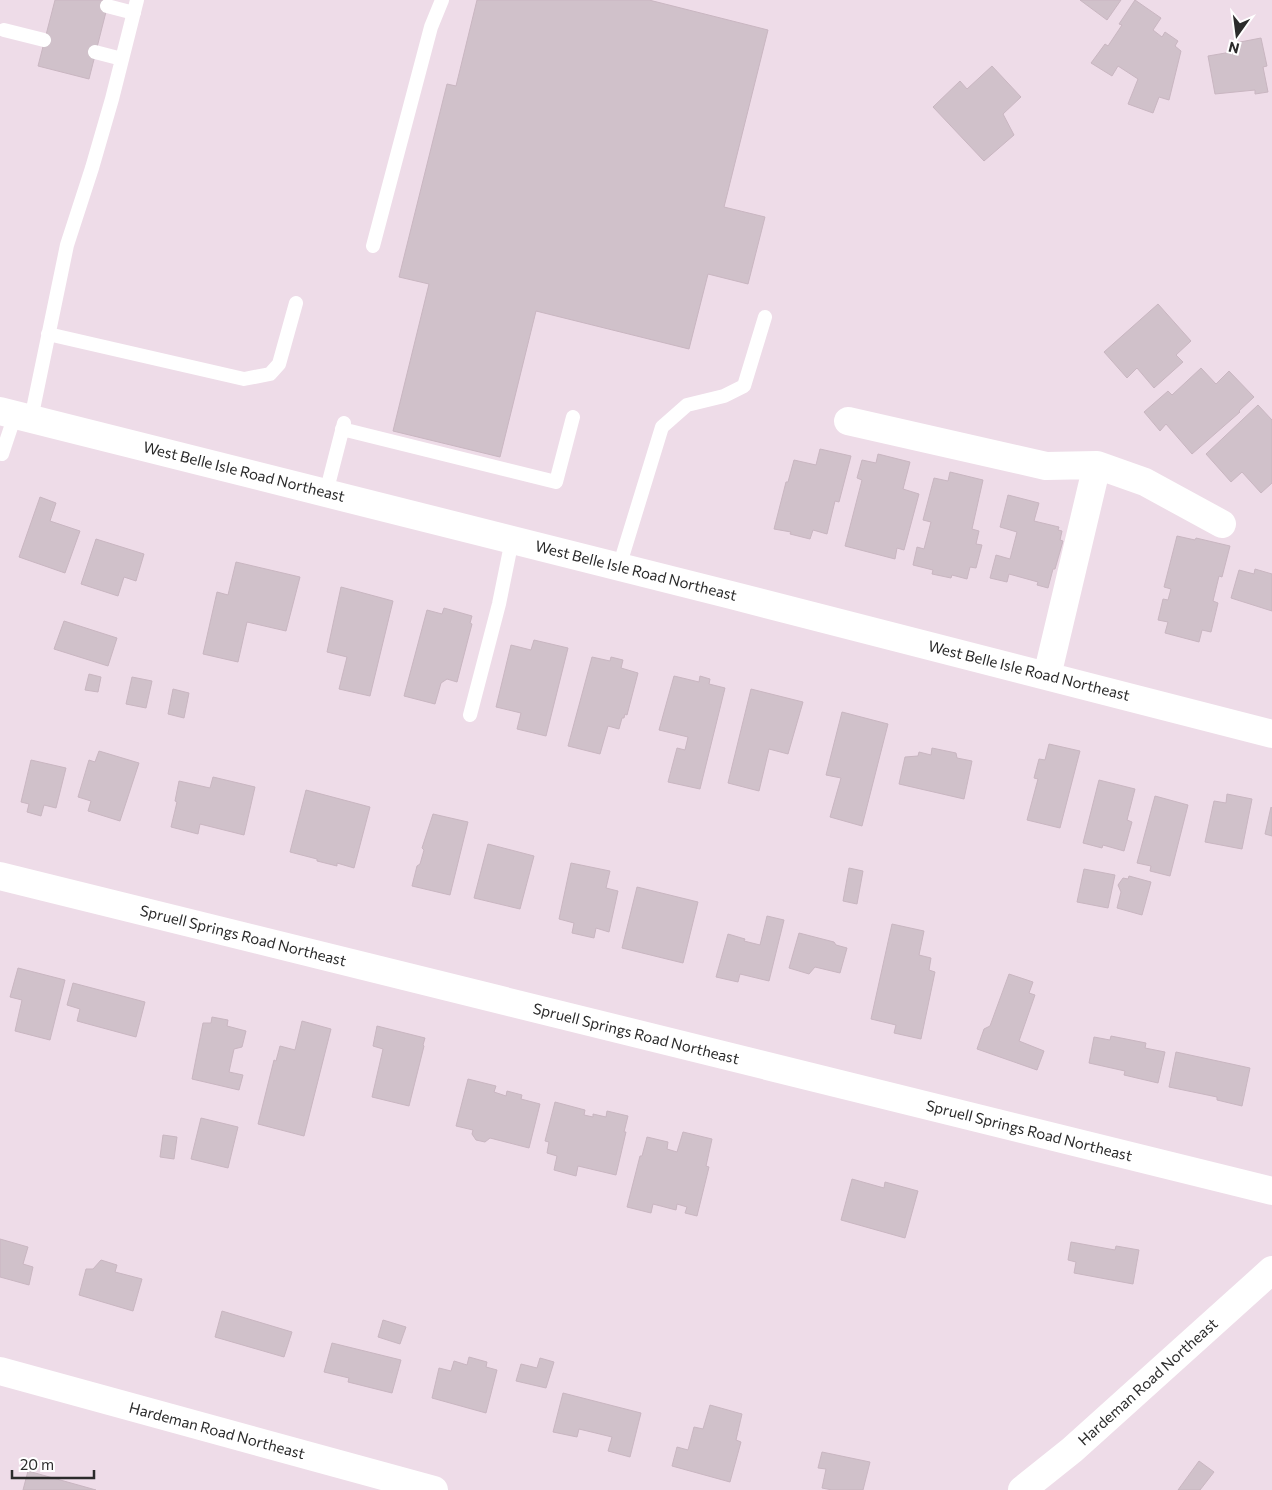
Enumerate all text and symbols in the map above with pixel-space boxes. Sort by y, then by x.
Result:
north arrow [1212,10,1262,60]
text: N [1227,39,1241,58]
street label: West Belle Isle Road Northeast [142,437,347,505]
street label: West Belle Isle Road Northeast [534,536,739,604]
street label: West Belle Isle Road Northeast [927,636,1132,704]
street label: Spruell Springs Road Northeast [138,901,348,969]
street label: Spruell Springs Road Northeast [531,999,741,1067]
street label: Spruell Springs Road Northeast [924,1096,1134,1164]
street label: Hardeman Road Northeast [1074,1314,1221,1449]
street label: Hardeman Road Northeast [127,1398,307,1462]
scale bar [12,1448,95,1480]
text: 20 m [20,1455,54,1473]

